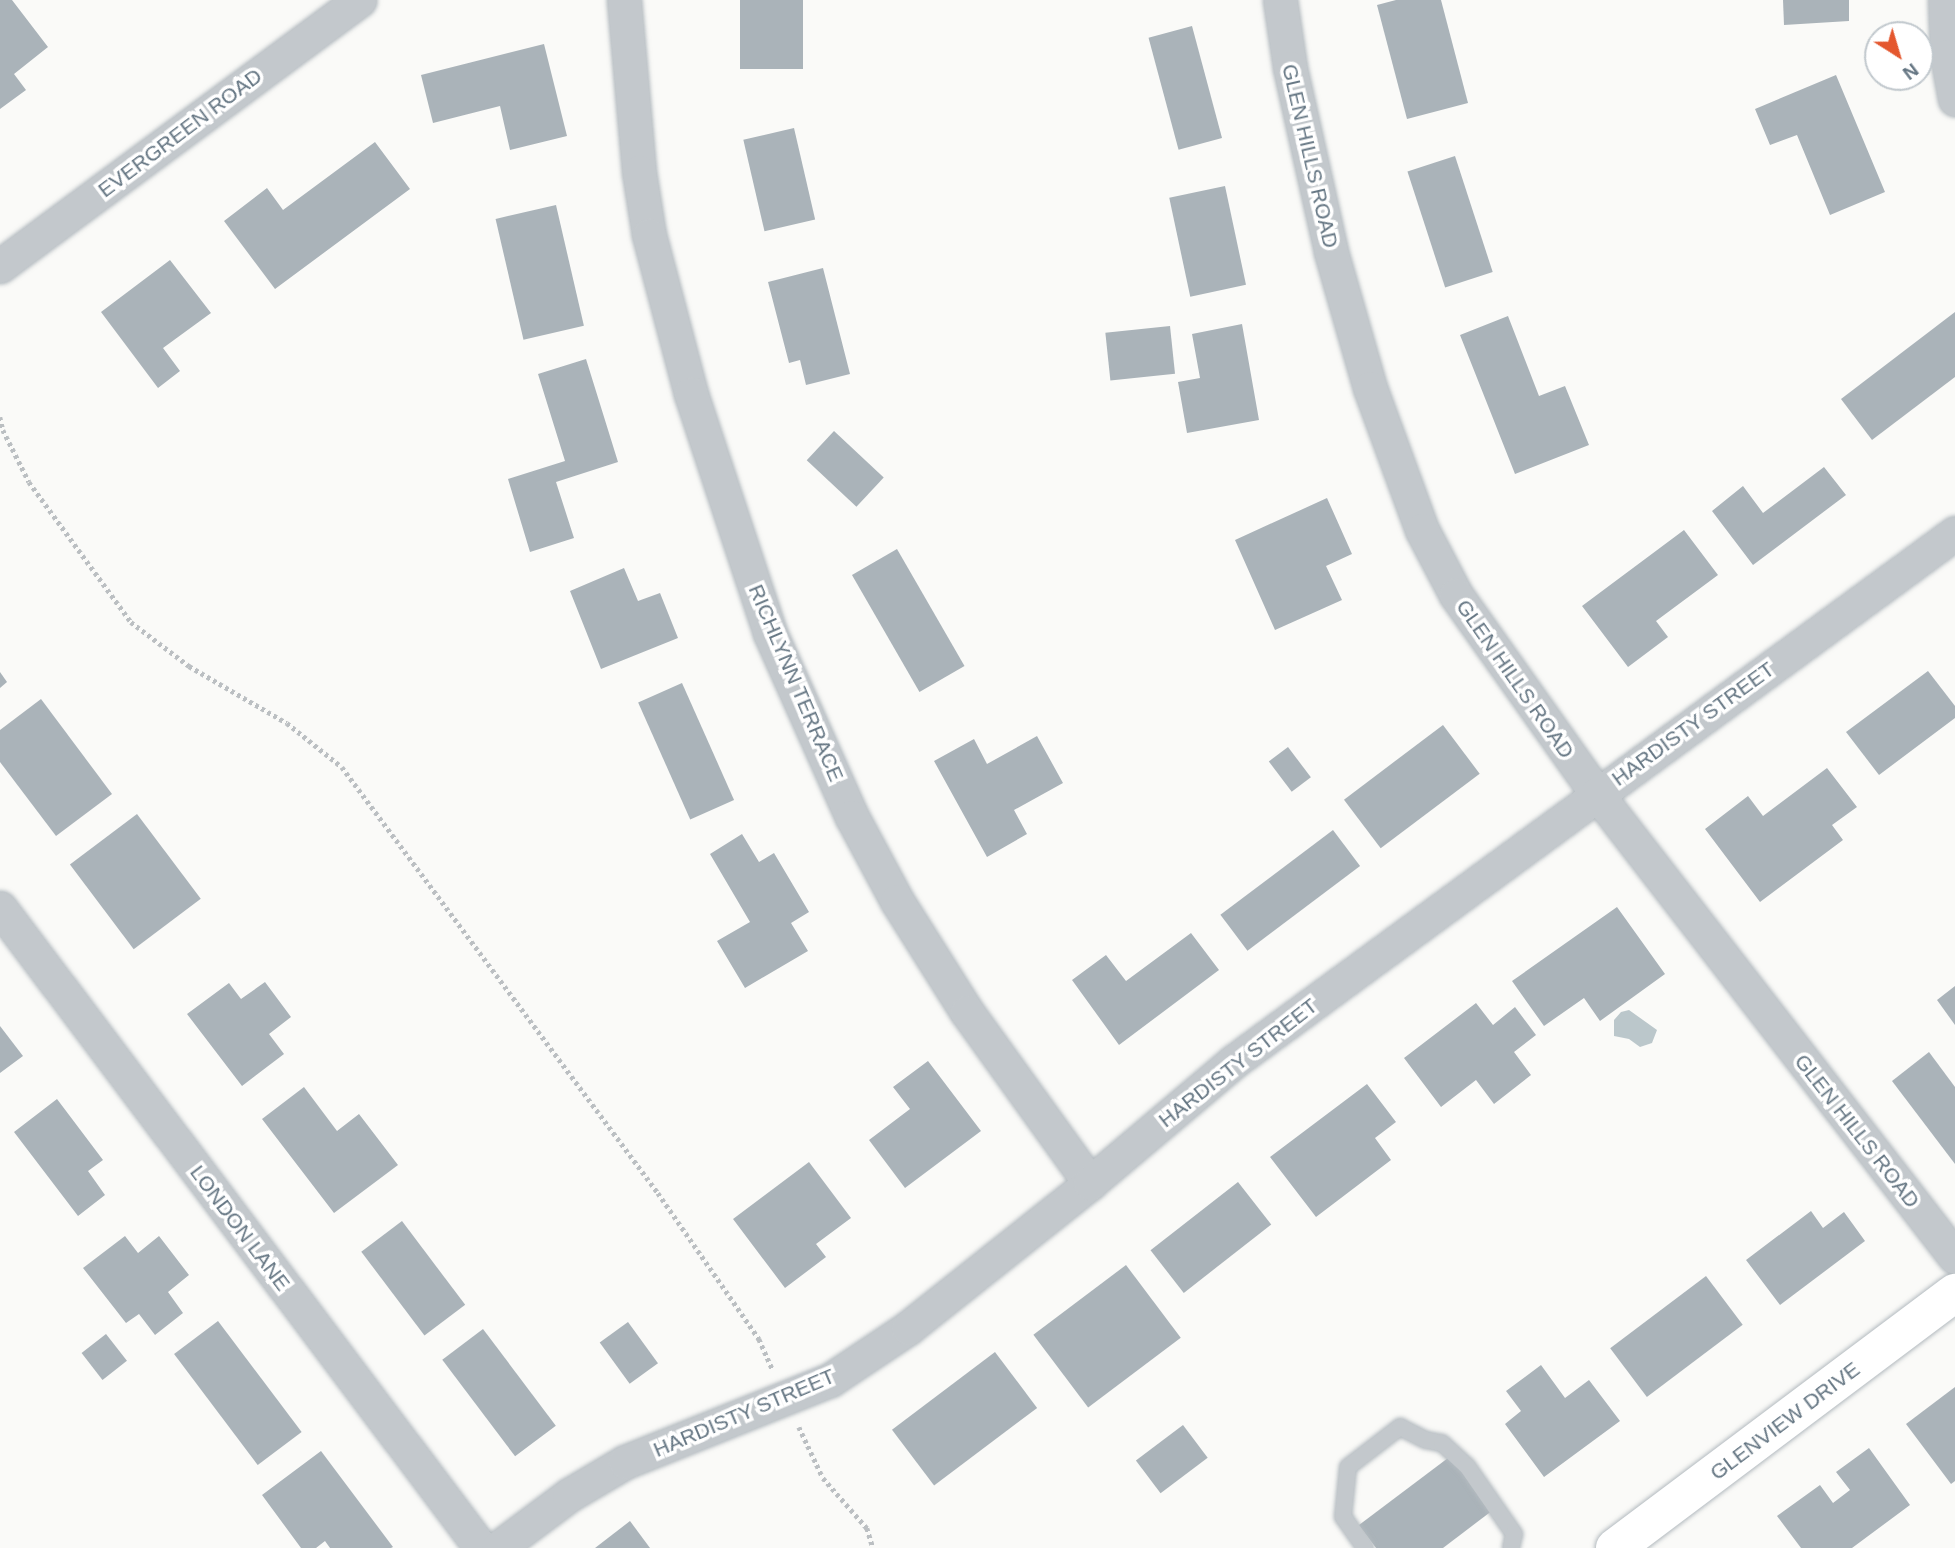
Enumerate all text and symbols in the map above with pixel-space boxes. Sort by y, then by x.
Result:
north arrow [1864,21,1934,91]
text: N [1899,59,1923,84]
street label: GLEN HILLS ROAD [1277,62,1343,250]
street label: EVERGREEN ROAD [93,63,267,203]
street label: RICHLYNN TERRACE [743,581,849,785]
street label: GLEN HILLS ROAD [1451,595,1579,763]
street label: HARDISTY STREET [1607,657,1779,791]
street label: HARDISTY STREET [1153,993,1323,1133]
street label: GLEN HILLS ROAD [1789,1049,1925,1213]
street label: LONDON LANE [185,1160,295,1296]
street label: GLENVIEW DRIVE [1705,1357,1865,1485]
street label: HARDISTY STREET [649,1363,839,1463]

